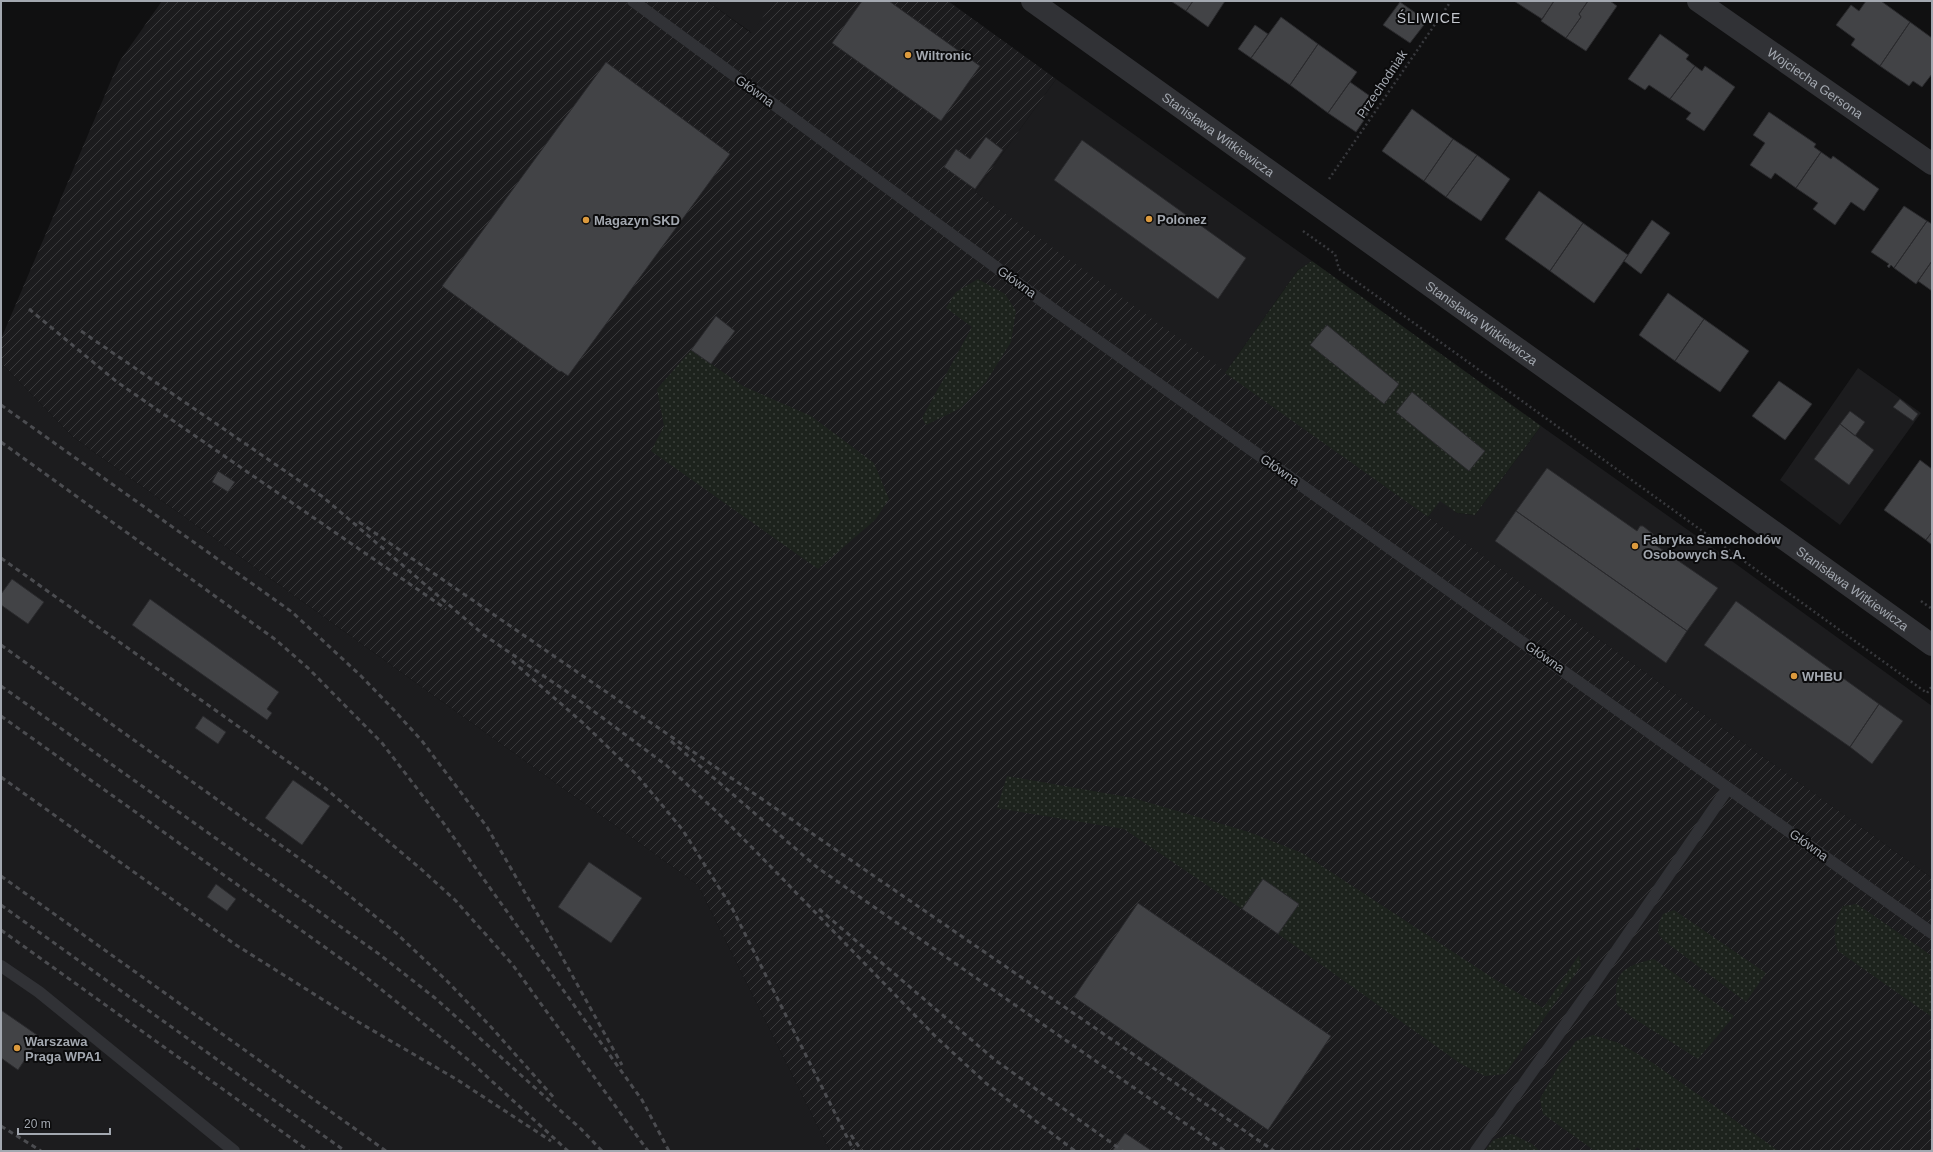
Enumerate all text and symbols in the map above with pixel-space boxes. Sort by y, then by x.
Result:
district label: ŚLIWICE [1397,9,1461,26]
street label: Wojciecha Gersona [1765,44,1867,122]
street label: Przechodniak [1354,47,1411,121]
place label: Wiltronic [916,48,972,63]
marker: Wiltronic [903,50,913,60]
street label: Główna [733,72,778,110]
street label: Stanisława Witkiewicza [1159,89,1278,180]
place label: Polonez [1157,212,1207,227]
place label: Magazyn SKD [594,213,680,228]
marker: Polonez [1144,214,1154,224]
marker: Magazyn SKD [581,215,591,225]
street label: Główna [995,263,1040,301]
street label: Stanisława Witkiewicza [1423,278,1541,368]
street label: Główna [1258,451,1303,489]
place label: Fabryka Samochodów Osobowych S.A. [1643,532,1782,562]
marker: Fabryka Samochodów Osobowych S.A. [1630,541,1640,551]
street label: Stanisława Witkiewicza [1794,543,1912,634]
street label: Główna [1523,638,1568,676]
place label: WHBU [1802,669,1842,684]
marker: WHBU [1789,671,1799,681]
street label: Główna [1787,826,1832,864]
place label: Warszawa Praga WPA1 [25,1034,101,1064]
marker: Warszawa Praga WPA1 [12,1043,22,1053]
scale bar [18,1110,110,1136]
text: 20 m [24,1117,51,1131]

